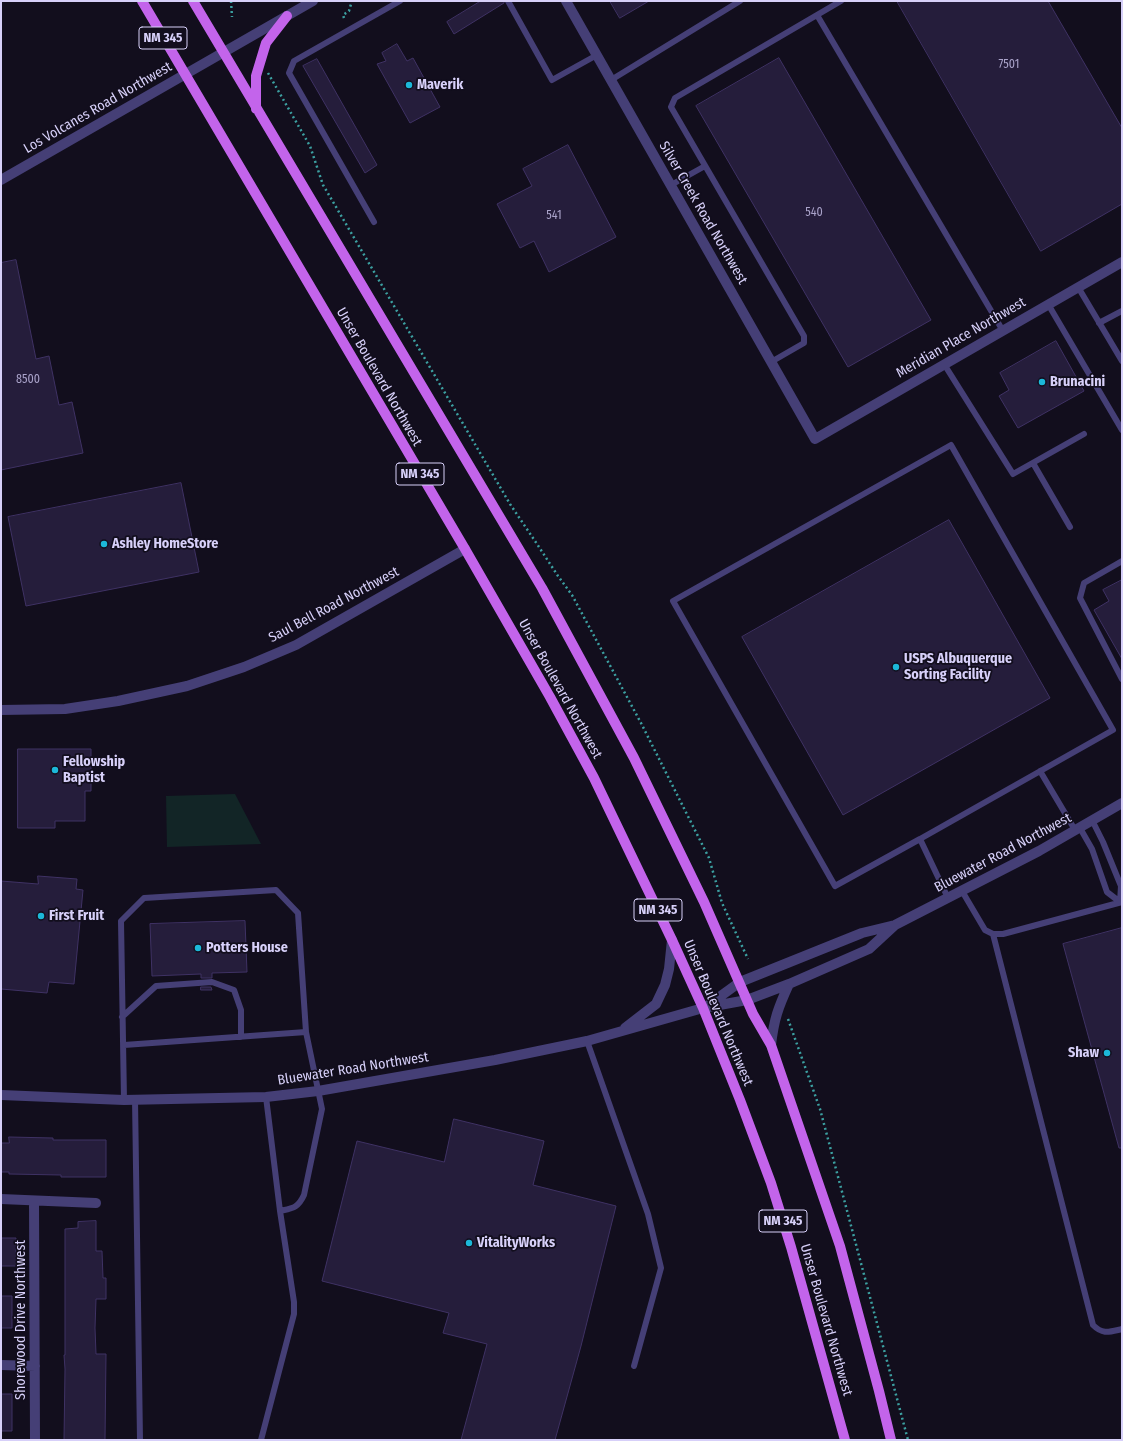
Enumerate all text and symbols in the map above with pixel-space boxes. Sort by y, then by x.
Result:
road number: NM 345 [139,27,187,49]
house number: 7501 [999,58,1019,72]
street label: Los Volcanes Road Northwest [21,59,175,157]
place label: Maverik [417,77,463,93]
marker: Maverik [404,80,414,90]
street label: Silver Creek Road Northwest [655,139,751,287]
house number: 540 [805,206,823,220]
house number: 541 [546,209,562,223]
street label: Meridian Place Northwest [893,294,1029,382]
street label: Unser Boulevard Northwest [332,305,426,449]
house number: 8500 [16,373,40,387]
place label: Brunacini [1050,374,1105,390]
marker: Brunacini [1037,377,1047,387]
road number: NM 345 [396,463,444,485]
place label: Ashley HomeStore [112,536,218,552]
marker: Ashley HomeStore [99,539,109,549]
street label: Saul Bell Road Northwest [266,564,402,646]
street label: Unser Boulevard Northwest [515,616,605,762]
place label: USPS Albuquerque Sorting Facility [904,651,1012,684]
marker: USPS Albuquerque Sorting Facility [891,662,901,672]
place label: Fellowship Baptist [63,754,125,786]
marker: Fellowship Baptist [50,765,60,775]
street label: Bluewater Road Northwest [932,810,1074,896]
road number: NM 345 [634,899,682,921]
place label: First Fruit [49,908,104,924]
marker: First Fruit [36,911,46,921]
street label: Unser Boulevard Northwest [680,937,756,1089]
place label: Potters House [206,940,288,956]
marker: Potters House [193,943,203,953]
place label: Shaw [1068,1045,1099,1061]
marker: Shaw [1102,1048,1112,1058]
street label: Bluewater Road Northwest [276,1049,430,1089]
road number: NM 345 [759,1210,807,1232]
place label: VitalityWorks [477,1235,555,1251]
marker: VitalityWorks [464,1238,474,1248]
street label: Shorewood Drive Northwest [13,1240,29,1400]
street label: Unser Boulevard Northwest [796,1242,856,1398]

